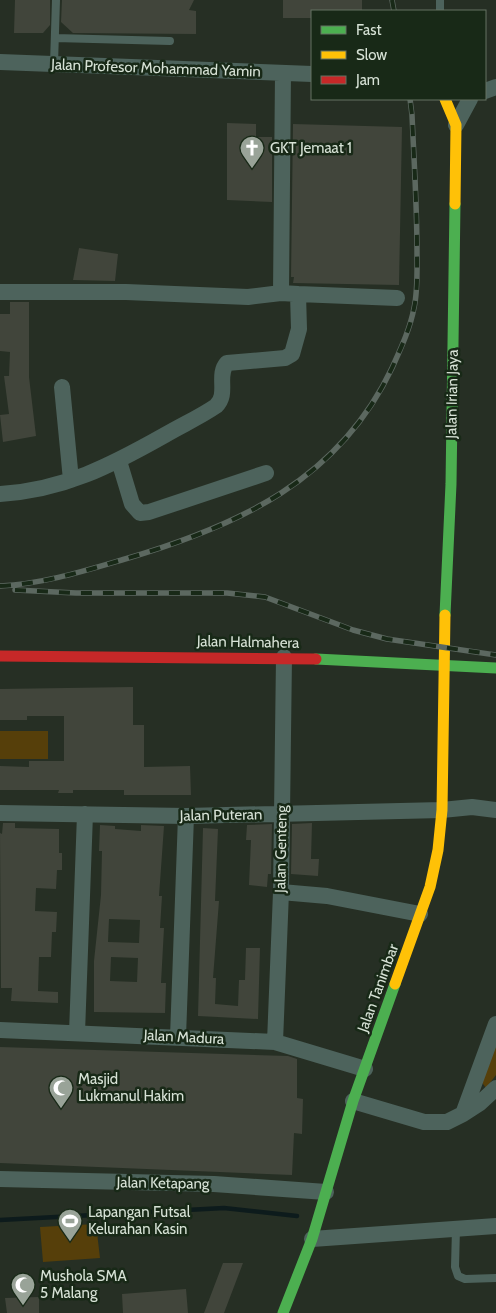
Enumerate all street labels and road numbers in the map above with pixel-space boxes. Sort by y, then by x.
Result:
street label: Jalan Profesor Mohammad Yamin [50,55,261,81]
street label: Jalan Irian Jaya [442,348,462,440]
street label: Jalan Halmahera [196,632,300,652]
street label: Jalan Genteng [271,804,291,894]
street label: Jalan Puteran [179,805,262,825]
street label: Jalan Tanimbar [353,941,402,1036]
street label: Jalan Madura [142,1026,226,1048]
street label: Jalan Ketapang [115,1173,210,1193]

